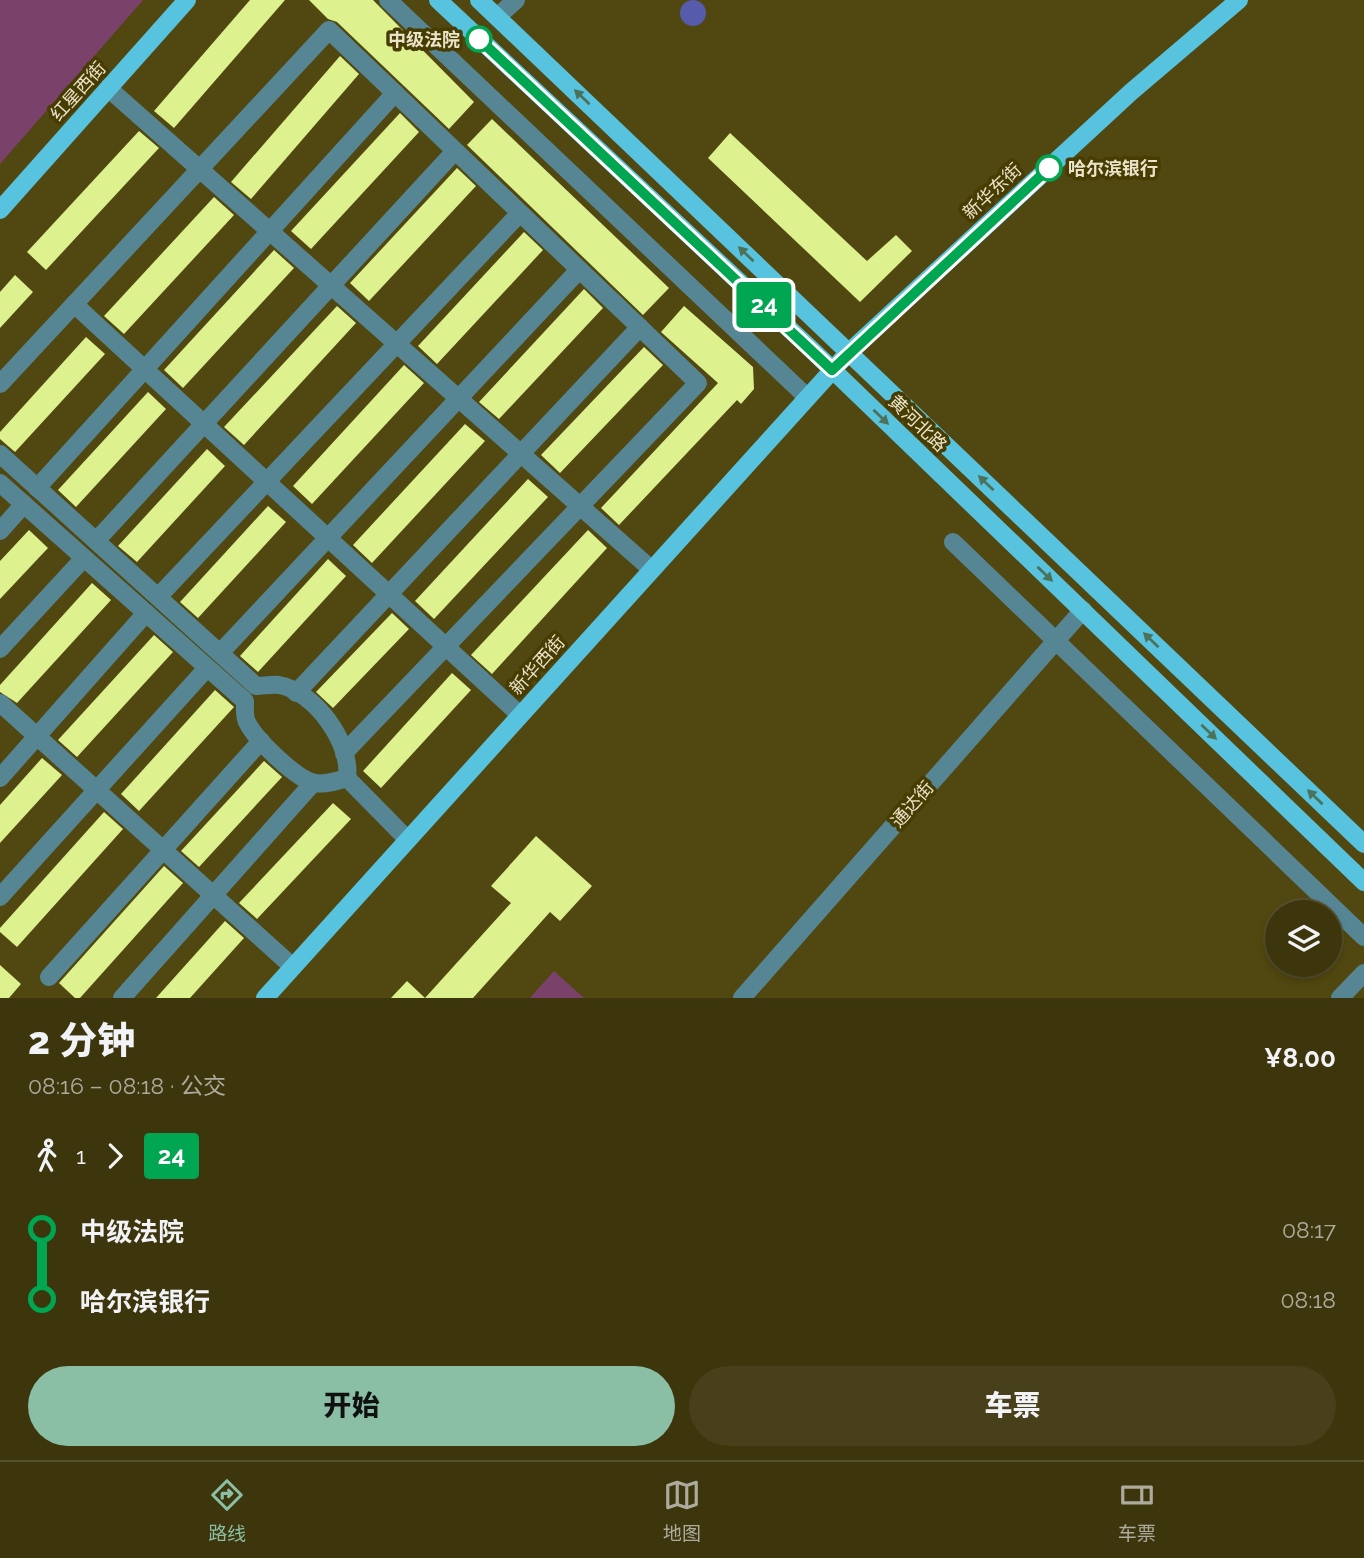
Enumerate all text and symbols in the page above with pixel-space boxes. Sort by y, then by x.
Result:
marker: 中级法院 [466,26,492,52]
place label: 中级法院 [388,29,460,50]
street label: 红星西街 [46,57,110,125]
one-way arrow [574,89,591,105]
marker: 哈尔滨银行 [1036,155,1062,181]
place label: 哈尔滨银行 [1068,158,1158,179]
street label: 新华东街 [959,159,1025,223]
one-way arrow [738,247,755,263]
line badge: 24 [732,282,796,328]
text: 24 [750,290,778,319]
street label: 黄河北路 [885,390,951,456]
one-way arrow [872,408,889,424]
one-way arrow [977,475,995,491]
one-way arrow [1037,566,1054,583]
street label: 新华西街 [505,631,569,699]
one-way arrow [1142,631,1159,648]
one-way arrow [1200,724,1217,740]
street label: 通达街 [886,777,938,831]
one-way arrow [1307,789,1324,805]
map controls [1265,900,1342,977]
button: layers [1265,900,1342,977]
text: 2 分钟 [28,1018,135,1063]
text: ¥8.00 [1264,1043,1336,1073]
text: 08:16 – 08:18 · 公交 [28,1072,226,1099]
icon: walk [28,1137,66,1175]
icon: forward [96,1137,134,1175]
text: 24 [158,1141,185,1170]
text: 1 [76,1142,86,1169]
text: 08:17 [1282,1216,1336,1243]
text: 中级法院 [80,1217,184,1247]
text: 08:18 [1280,1286,1336,1313]
text: 哈尔滨银行 [80,1287,210,1317]
button: 开始 [28,1366,675,1446]
button: 车票 [689,1366,1336,1446]
tab: 路线 [208,1476,246,1545]
tab: 地图 [663,1476,701,1545]
tab: 车票 [1118,1476,1156,1545]

